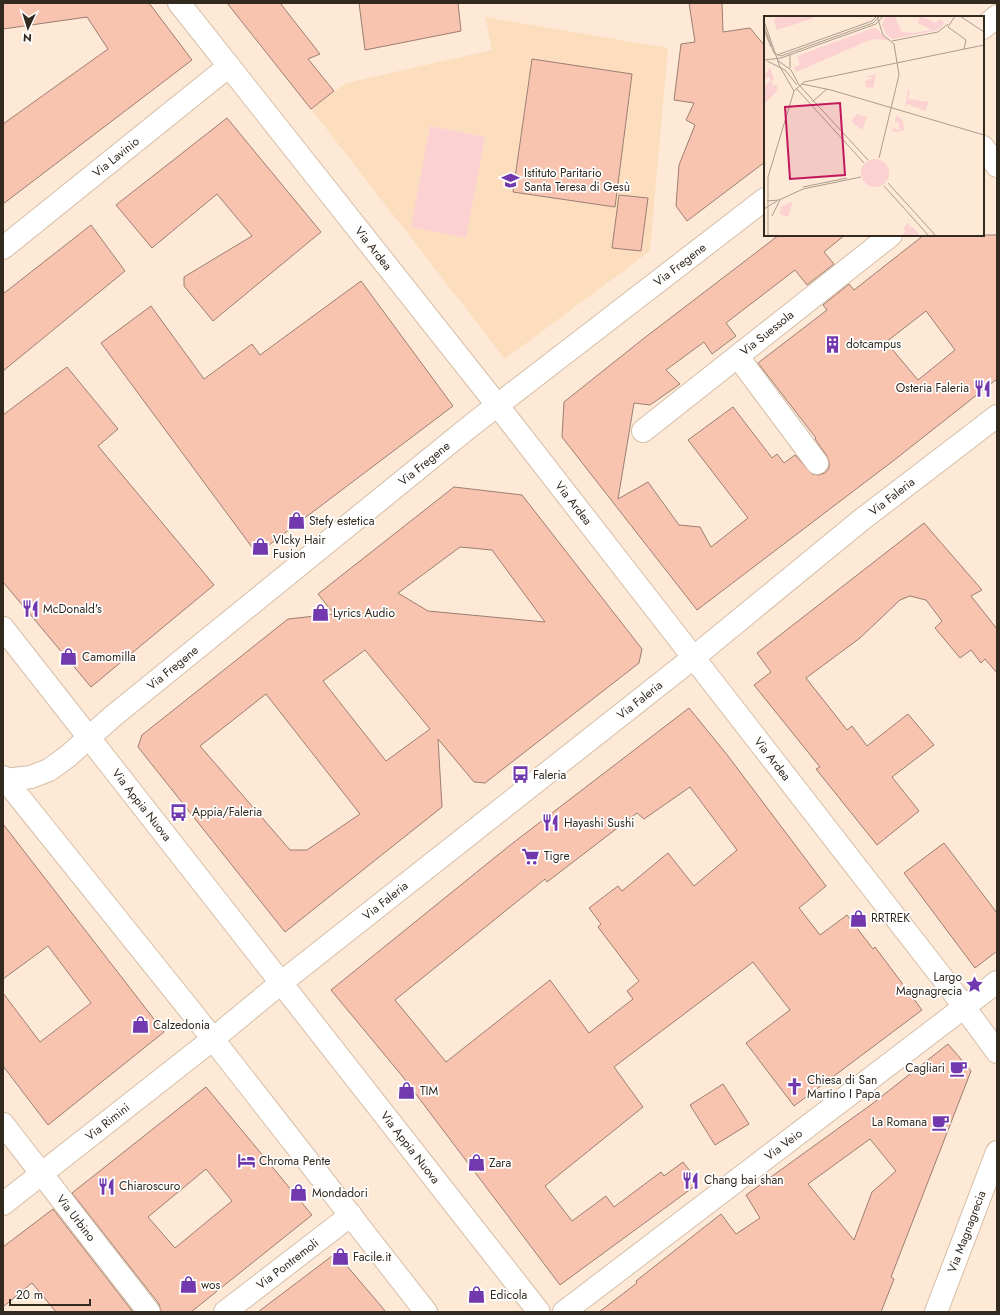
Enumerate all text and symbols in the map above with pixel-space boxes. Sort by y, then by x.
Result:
north arrow [8,8,48,48]
inset map [764,16,984,236]
text: N [22,30,32,46]
street label: Via Lavinio [88,132,144,182]
place label: Istituto Paritario Santa Teresa di Gesù [524,164,630,196]
school or university icon: Istituto Paritario Santa Teresa di Gesù [501,170,521,190]
street label: Via Ardea [350,223,396,274]
street label: Via Fregene [650,239,710,291]
street label: Via Suessola [736,306,798,360]
building icon: dotcampus [823,334,843,354]
place label: dotcampus [846,335,901,353]
restaurant icon: Osteria Faleria [972,378,992,398]
place label: Osteria Faleria [896,379,969,397]
street label: Via Fregene [395,437,454,490]
street label: Via Faleria [865,473,919,520]
street label: Via Ardea [551,477,596,529]
shop icon: Stefy estetica [286,511,306,531]
place label: Stefy estetica [309,512,375,530]
place label: VIcky Hair Fusion [273,531,326,563]
shop icon: VIcky Hair Fusion [250,537,270,557]
restaurant icon: McDonald's [20,599,40,619]
place label: McDonald's [43,600,102,618]
shop icon: Lyrics Audio [310,603,330,623]
place label: Lyrics Audio [333,604,395,622]
street label: Via Fregene [143,641,202,694]
shop icon: Camomilla [59,647,79,667]
place label: Camomilla [82,648,136,666]
street label: Via Faleria [613,676,667,724]
street label: Via Ardea [749,733,795,785]
street label: Via Appia Nuova [108,765,176,845]
bus stop icon: Faleria [510,765,530,785]
place label: Faleria [533,766,567,784]
bus stop icon: Appia/Faleria [169,802,189,822]
place label: Appia/Faleria [192,803,262,821]
restaurant icon: Hayashi Sushi [541,813,561,833]
place label: Hayashi Sushi [564,814,634,832]
supermarket icon: Tigre [521,846,541,866]
place label: Tigre [544,847,570,865]
street label: Via Faleria [359,877,412,924]
shop icon: RRTREK [848,908,868,928]
place label: RRTREK [871,909,910,927]
place label: Largo Magnagrecia [896,968,962,1000]
place icon: Largo Magnagrecia [965,974,985,994]
shop icon: Calzedonia [130,1015,150,1035]
place label: Calzedonia [153,1016,210,1034]
cafe icon: Cagliari [948,1058,968,1078]
place label: Cagliari [905,1059,945,1077]
place label: Chiesa di San Martino I Papa [807,1071,880,1103]
church icon: Chiesa di San Martino I Papa [784,1077,804,1097]
shop icon: TIM [397,1081,417,1101]
place label: TIM [420,1082,439,1100]
street label: Via Rimini [81,1099,134,1145]
street label: Via Appia Nuova [376,1107,444,1188]
cafe icon: La Romana [930,1112,950,1132]
place label: La Romana [872,1113,927,1131]
street label: Via Veio [761,1124,807,1165]
hotel icon: Chroma Pente [236,1151,256,1171]
place label: Chroma Pente [259,1152,331,1170]
shop icon: Zara [466,1153,486,1173]
place label: Zara [489,1154,511,1172]
restaurant icon: Chang bai shan [681,1170,701,1190]
place label: Chang bai shan [704,1171,784,1189]
restaurant icon: Chiaroscuro [96,1176,116,1196]
place label: Chiaroscuro [119,1177,181,1195]
shop icon: Mondadori [289,1183,309,1203]
place label: Mondadori [312,1184,368,1202]
street label: Via Magnagrecia [943,1188,991,1275]
street label: Via Urbino [52,1191,100,1246]
street label: Via Pontremoli [253,1234,323,1294]
shop icon: Facile.it [330,1247,350,1267]
place label: Facile.it [353,1248,391,1266]
shop icon: wos [178,1275,198,1295]
place label: wos [201,1276,221,1294]
scale bar [10,1281,90,1307]
shop icon: Edicola [467,1285,487,1305]
text: 20 m [16,1286,43,1304]
place label: Edicola [490,1286,528,1304]

